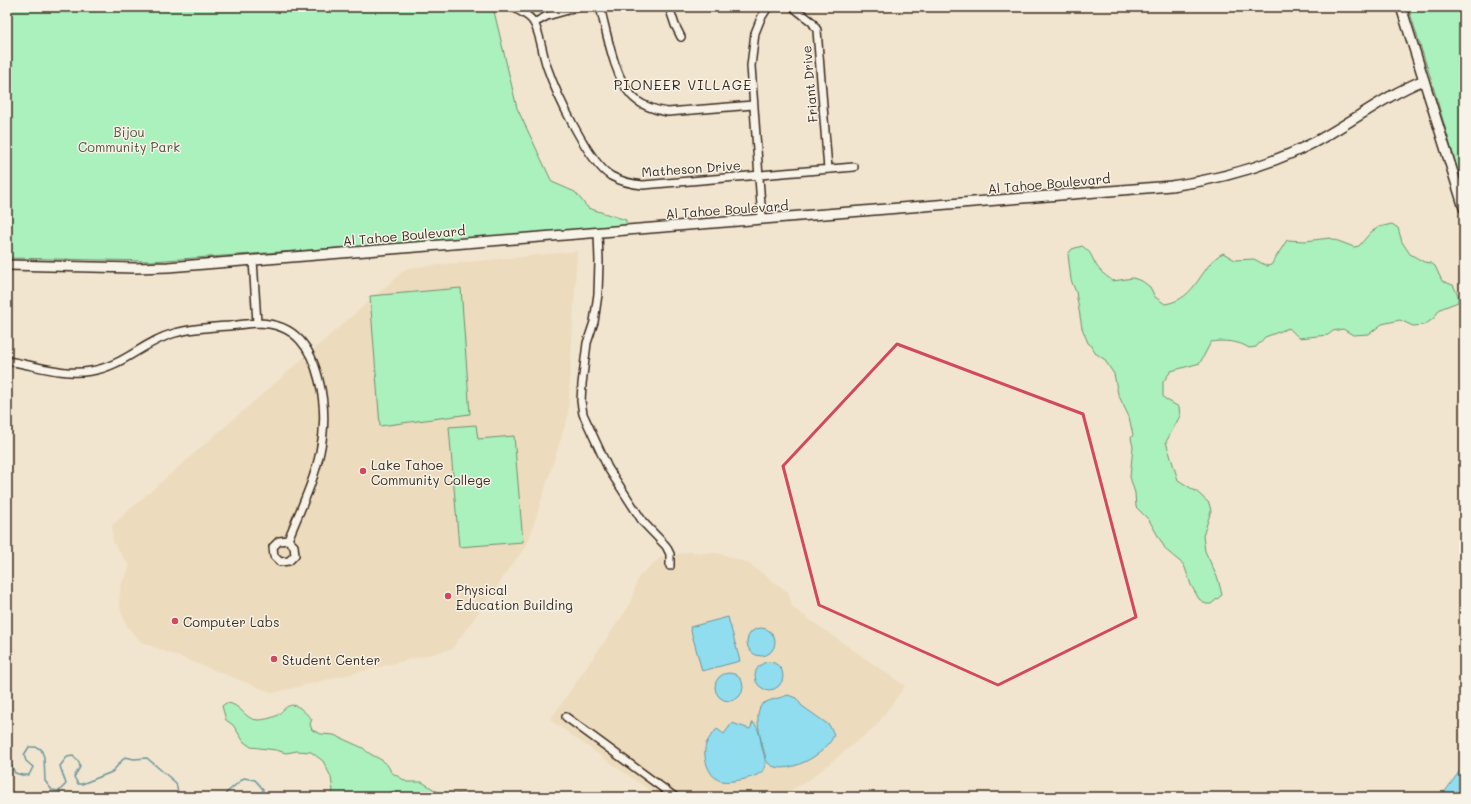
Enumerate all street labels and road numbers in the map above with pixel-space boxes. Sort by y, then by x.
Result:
street label: Friant Drive [797,45,821,123]
street label: Matheson Drive [641,156,741,180]
street label: Al Tahoe Boulevard [987,169,1111,197]
street label: Al Tahoe Boulevard [665,196,789,222]
street label: Al Tahoe Boulevard [342,221,466,249]

